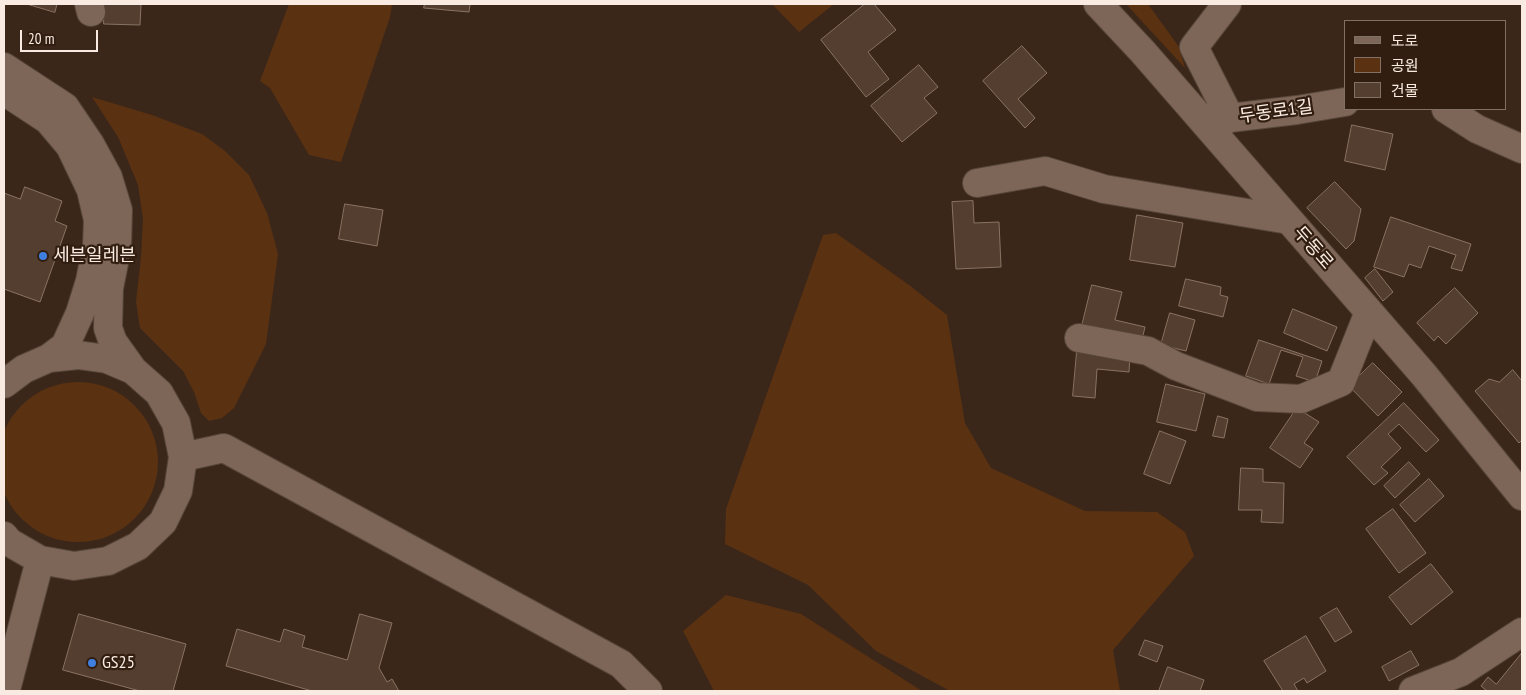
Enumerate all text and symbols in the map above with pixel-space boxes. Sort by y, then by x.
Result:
scale bar [22,20,100,52]
legend [1344,20,1506,110]
text: 20 m [28,29,54,48]
text: 도로 [1391,31,1419,50]
text: 공원 [1391,56,1419,75]
text: 건물 [1391,81,1419,100]
street label: 두동로1길 [1238,96,1314,128]
street label: 두동로 [1289,222,1337,274]
place label: 세븐일레븐 [53,245,136,267]
marker: 세븐일레븐 [37,250,49,262]
place label: GS25 [102,652,135,674]
marker: GS25 [86,657,98,669]

